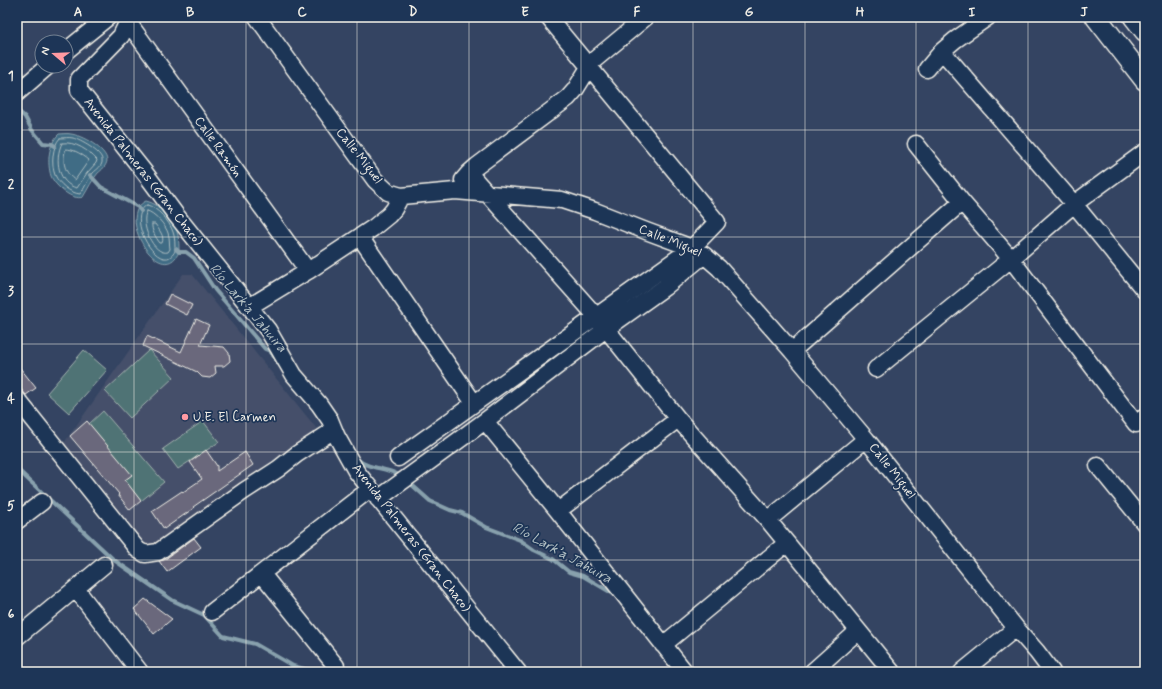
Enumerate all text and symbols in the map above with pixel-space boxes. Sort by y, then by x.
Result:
text: A [74,4,82,21]
text: B [186,4,195,21]
text: C [297,4,307,21]
text: D [409,4,418,21]
text: E [521,4,529,21]
text: F [634,4,641,21]
text: G [745,4,754,21]
text: H [856,4,865,21]
text: I [969,4,976,21]
text: J [1080,4,1088,21]
north arrow [34,34,74,74]
text: N [38,45,53,57]
text: 1 [8,68,14,85]
street label: Avenida Palmeras (Gran Chaco) [80,94,207,250]
street label: Calle Ramón [190,113,246,181]
street label: Calle Miguel [330,125,386,189]
text: 2 [8,176,15,193]
street label: Calle Miguel [635,221,704,263]
water label: Río Lark’a Jahuira [205,260,291,356]
text: 3 [8,283,14,300]
text: 4 [7,391,15,408]
place label: U.E. El Carmen [193,409,276,426]
marker: U.E. El Carmen [180,412,190,422]
street label: Calle Miguel [863,440,919,504]
street label: Avenida Palmeras (Gran Chaco) [348,460,475,616]
text: 5 [7,498,15,515]
water label: Río Lark’a Jahuira [509,518,615,588]
text: 6 [8,606,15,623]

